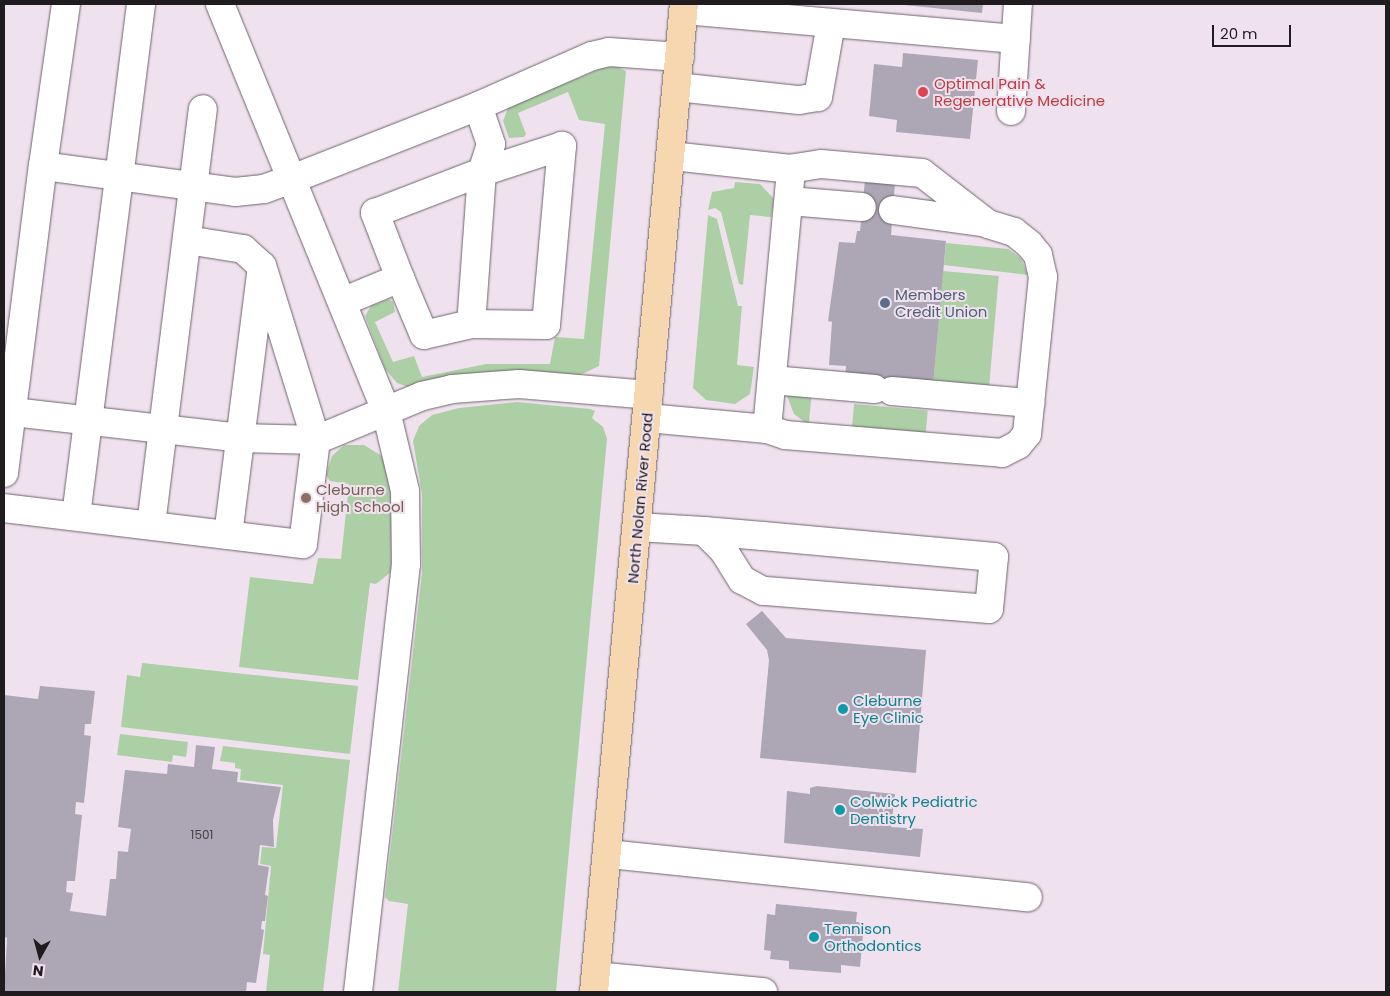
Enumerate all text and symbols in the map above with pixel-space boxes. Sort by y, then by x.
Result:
scale bar [1215,15,1294,47]
text: 20 m [1220,23,1258,44]
place label: Optimal Pain & Regenerative Medicine [934,74,1105,109]
marker: Optimal Pain & Regenerative Medicine [916,85,930,99]
place label: Members Credit Union [895,285,987,320]
marker: Members Credit Union [879,297,891,309]
street label: North Nolan River Road [624,412,656,584]
place label: Cleburne High School [316,480,404,515]
marker: Cleburne High School [300,492,312,504]
place label: Cleburne Eye Clinic [853,691,924,726]
marker: Cleburne Eye Clinic [837,703,849,715]
place label: Colwick Pediatric Dentistry [850,792,977,827]
marker: Colwick Pediatric Dentistry [834,804,846,816]
house number: 1501 [191,828,213,842]
place label: Tennison Orthodontics [824,919,921,954]
north arrow [15,931,65,981]
marker: Tennison Orthodontics [808,931,820,943]
text: N [32,960,45,981]

